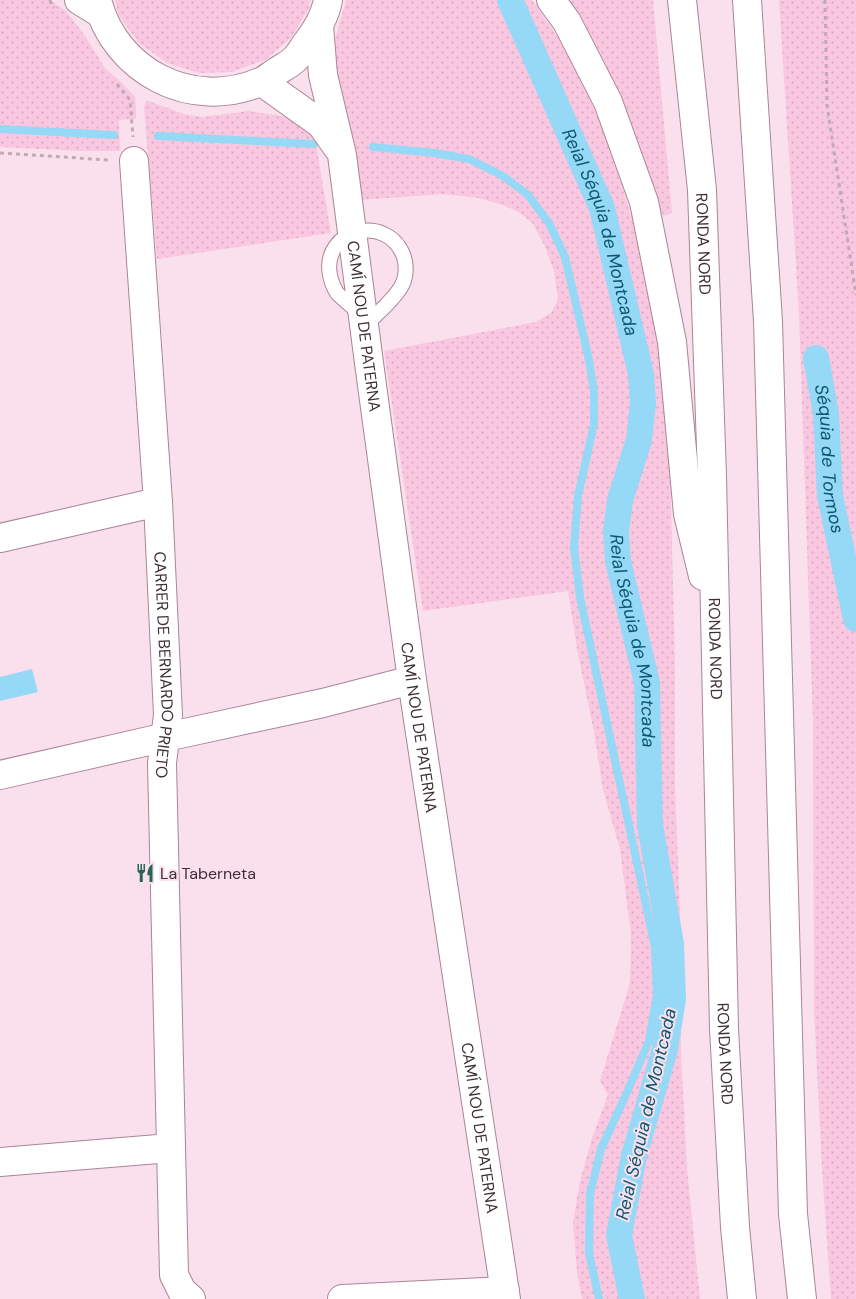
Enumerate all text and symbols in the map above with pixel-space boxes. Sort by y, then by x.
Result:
water label: Reial Séquia de Montcada [556,125,644,338]
street label: RONDA NORD [692,193,716,295]
street label: CAMÍ NOU DE PATERNA [343,239,386,413]
water label: Séquia de Tormos [809,382,850,536]
water label: Reial Séquia de Montcada [604,533,660,748]
street label: CARRER DE BERNARDO PRIETO [150,551,179,779]
street label: RONDA NORD [704,597,727,700]
street label: CAMÍ NOU DE PATERNA [396,641,443,815]
restaurant icon: La Taberneta [134,862,156,884]
place label: La Taberneta [160,863,256,884]
street label: RONDA NORD [713,1002,739,1105]
water label: Reial Séquia de Montcada [610,1006,682,1222]
street label: CAMÍ NOU DE PATERNA [457,1041,503,1215]

